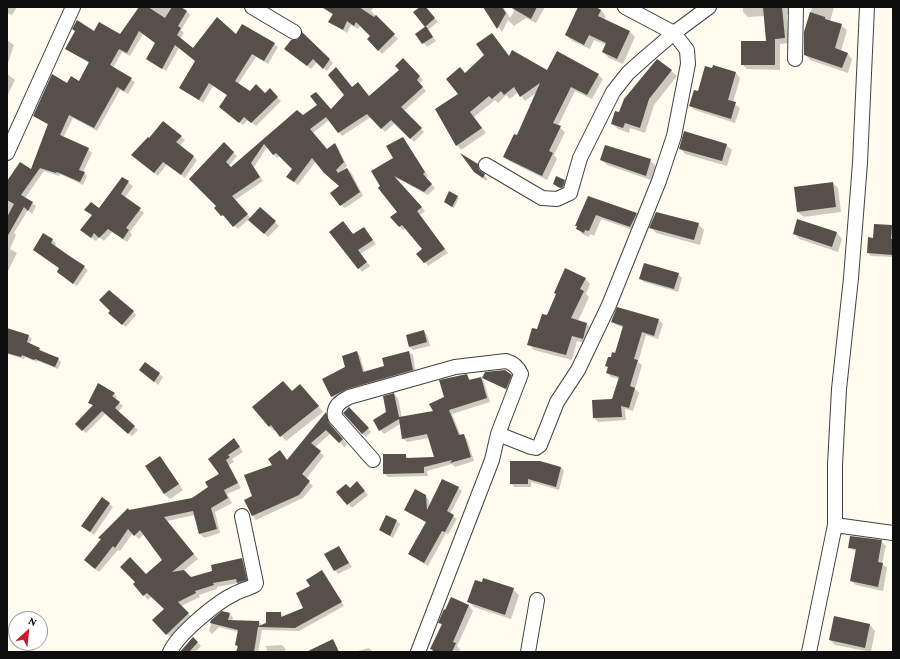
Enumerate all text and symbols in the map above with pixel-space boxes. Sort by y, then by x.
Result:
north arrow [8,611,48,651]
text: N [27,614,39,628]

